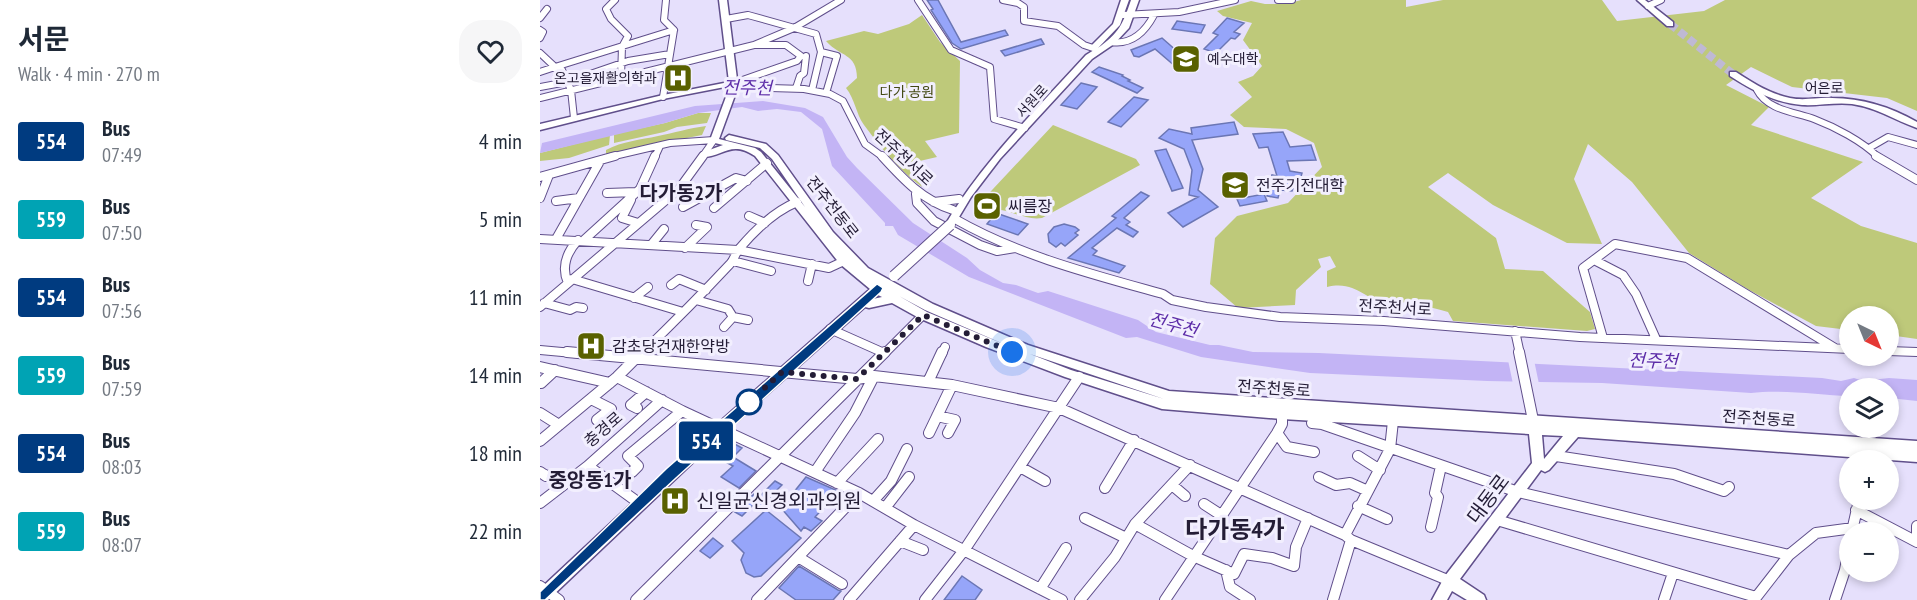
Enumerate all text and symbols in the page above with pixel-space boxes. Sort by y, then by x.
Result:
text: 서문 [18,20,70,57]
button: heart [459,20,522,83]
school or university icon: 예수대학 [1170,43,1202,75]
place label: 예수대학 [1207,50,1259,68]
text: Walk · 4 min · 270 m [18,61,160,87]
hospital icon: 온고을재활의학과 [662,62,694,94]
place label: 온고을재활의학과 [554,69,657,87]
water label: 전주천 [722,76,774,99]
street label: 어은로 [1805,79,1843,97]
street label: 서원로 [1012,81,1052,121]
park label: 다가 공원 [880,83,934,101]
text: Bus [102,114,130,142]
street label: 전주천서로 [870,125,938,190]
text: 4 min [479,127,522,155]
text: 554 [36,128,66,155]
text: 07:49 [102,142,142,168]
school or university icon: 전주기전대학 [1219,169,1251,201]
street label: 전주천동로 [802,172,864,242]
place label: 전주기전대학 [1256,175,1345,195]
district label: 다가동2가 [639,180,723,206]
sports icon: 씨름장 [971,190,1003,222]
text: Bus [102,192,130,220]
place label: 씨름장 [1008,196,1052,216]
text: 5 min [479,205,522,233]
text: 559 [36,206,66,233]
text: 07:50 [102,220,142,246]
text: Bus [102,270,130,298]
text: 11 min [469,283,522,311]
text: 554 [36,284,66,311]
street label: 전주천서로 [1358,295,1433,319]
text: 07:56 [102,298,142,324]
north arrow [1839,306,1899,366]
map controls [1839,306,1899,582]
water label: 전주천 [1146,307,1202,343]
hospital icon: 감초당건재한약방 [575,330,607,362]
place label: 감초당건재한약방 [612,336,730,356]
your location [997,337,1027,367]
text: Bus [102,348,130,376]
water label: 전주천 [1628,348,1681,373]
text: 14 min [469,361,522,389]
text: 559 [36,362,66,389]
street label: 전주천동로 [1237,375,1312,401]
text: 07:59 [102,376,142,402]
button: layers [1839,378,1899,438]
unlabelled marker [736,389,762,415]
street label: 전주천동로 [1722,405,1797,431]
street label: 충경로 [580,407,626,451]
line badge: 554 [672,422,741,460]
text: Bus [102,426,130,454]
text: 554 [691,428,721,455]
text: 18 min [469,439,522,467]
text: 554 [36,440,66,467]
button: + [1839,450,1899,510]
text: 08:03 [102,454,142,480]
district label: 중앙동1가 [548,467,632,493]
street label: 대동로 [1461,469,1515,529]
hospital icon: 신일균신경외과의원 [659,485,691,517]
place label: 신일균신경외과의원 [696,488,862,514]
text: Bus [102,504,130,532]
district label: 다가동4가 [1185,514,1285,545]
text: 22 min [469,517,522,545]
text: 559 [36,518,66,545]
button: − [1839,522,1899,582]
text: 08:07 [102,532,142,558]

